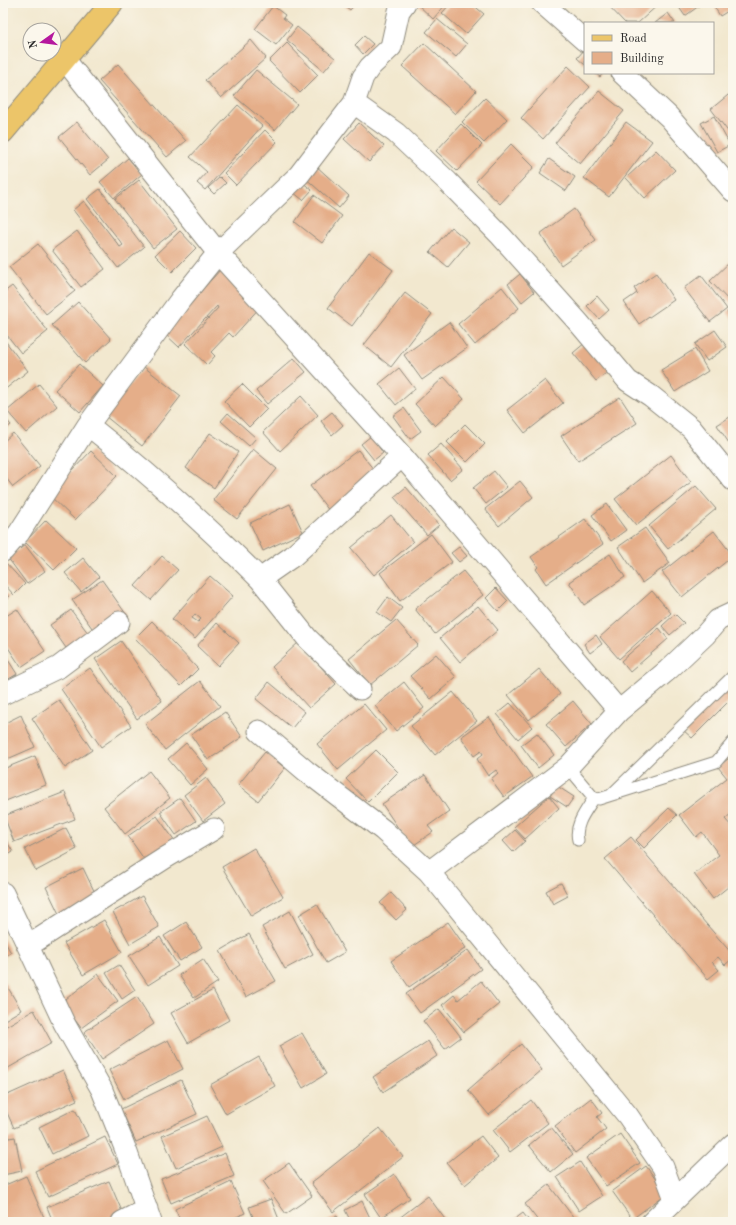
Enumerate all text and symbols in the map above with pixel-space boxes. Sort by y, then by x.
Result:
north arrow [22,22,62,62]
legend [584,22,714,74]
text: Road [620,33,647,45]
text: N [27,38,40,49]
text: Building [620,53,664,65]

